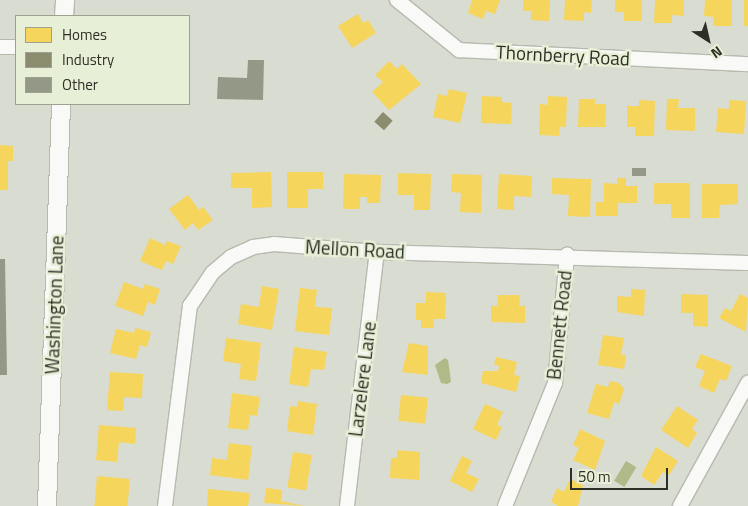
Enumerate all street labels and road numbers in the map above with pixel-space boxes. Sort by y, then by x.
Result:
street label: Thornberry Road [495,40,631,70]
street label: Washington Lane [40,235,68,375]
street label: Mellon Road [305,235,405,263]
street label: Bennett Road [542,269,576,381]
street label: Larzelere Lane [344,320,380,438]

